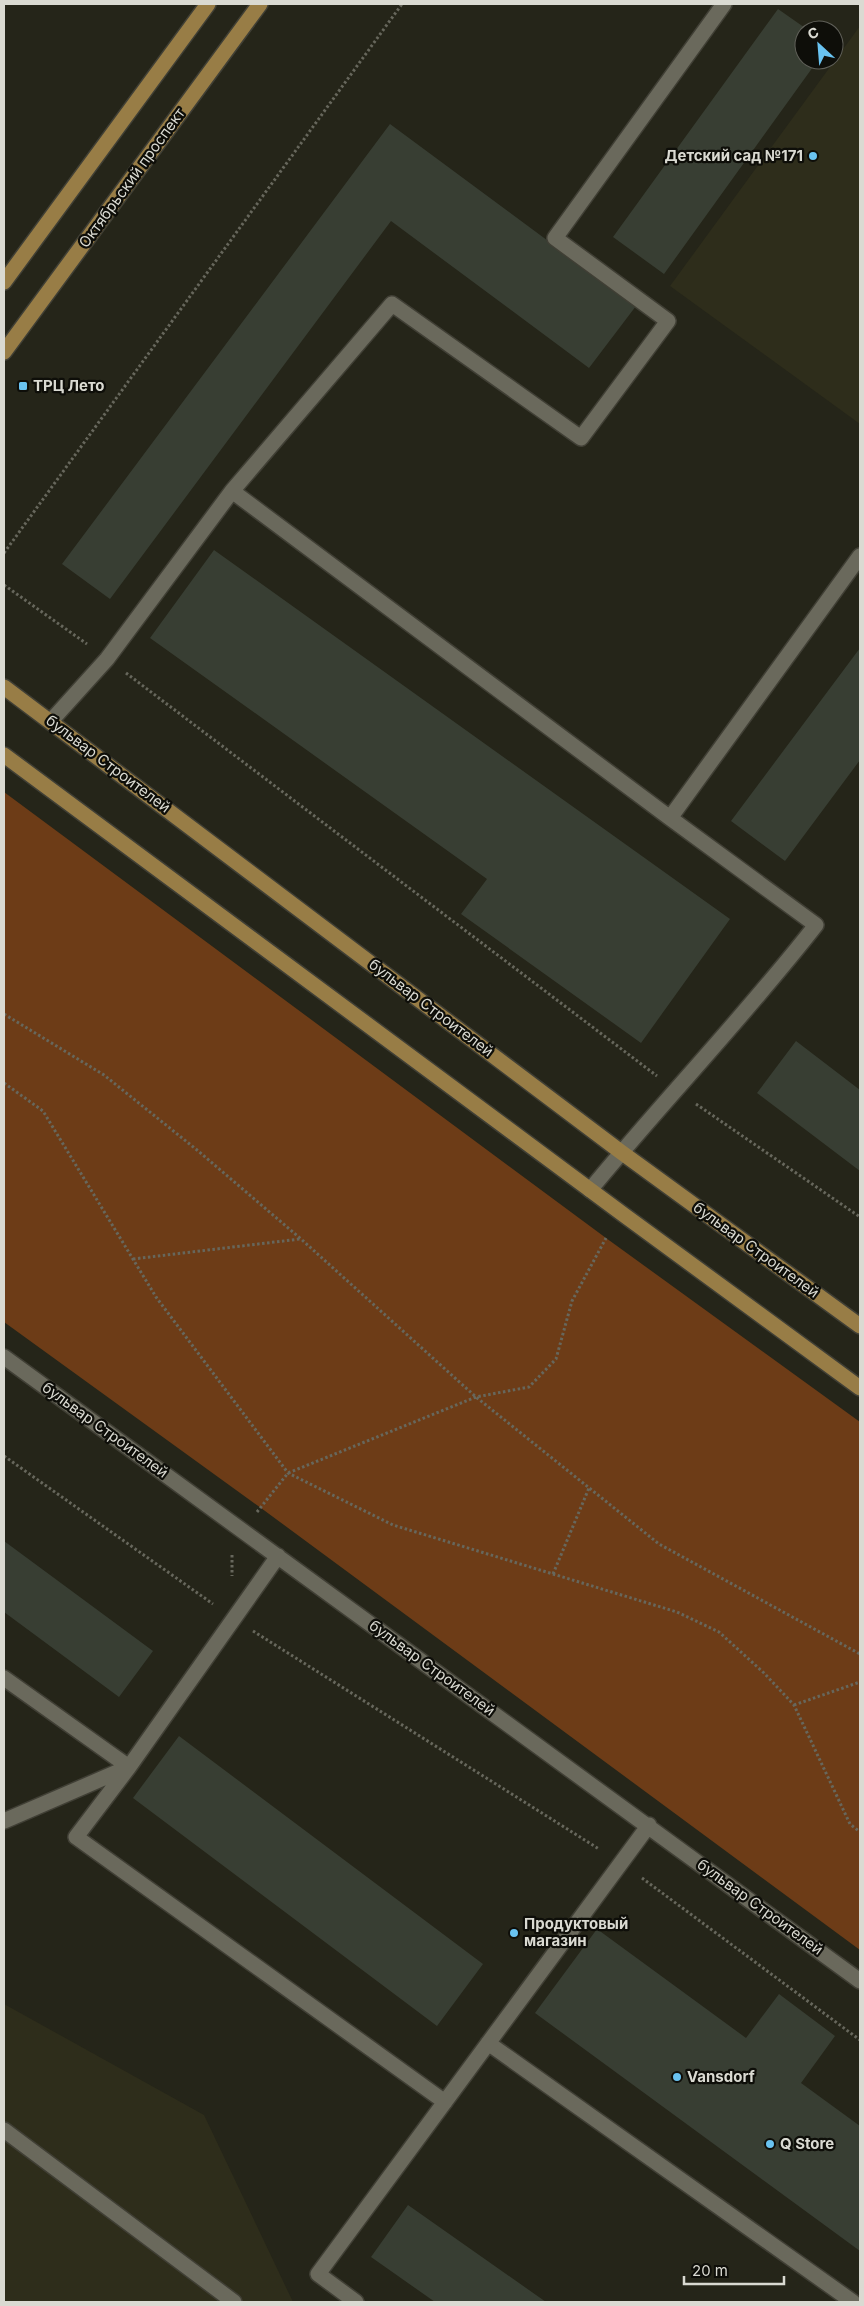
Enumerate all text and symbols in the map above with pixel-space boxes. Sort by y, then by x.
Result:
north arrow [794,20,844,70]
text: С [805,23,821,43]
street label: Октябрьский проспект [74,104,189,251]
place label: Детский сад №171 [665,146,803,165]
marker: Детский сад №171 [807,150,819,162]
place label: ТРЦ Лето [33,376,104,395]
marker: ТРЦ Лето [17,380,29,392]
street label: бульвар Строителей [42,711,174,817]
street label: бульвар Строителей [365,955,497,1061]
street label: бульвар Строителей [690,1198,823,1302]
street label: бульвар Строителей [39,1378,172,1482]
street label: бульвар Строителей [366,1616,499,1720]
street label: бульвар Строителей [694,1855,827,1959]
place label: Продуктовый магазин [524,1914,628,1950]
marker: Продуктовый магазин [508,1927,520,1939]
place label: Vansdorf [687,2067,755,2086]
marker: Vansdorf [671,2071,683,2083]
place label: Q Store [780,2134,834,2153]
marker: Q Store [764,2138,776,2150]
scale bar [684,2254,784,2286]
text: 20 m [692,2261,728,2280]

